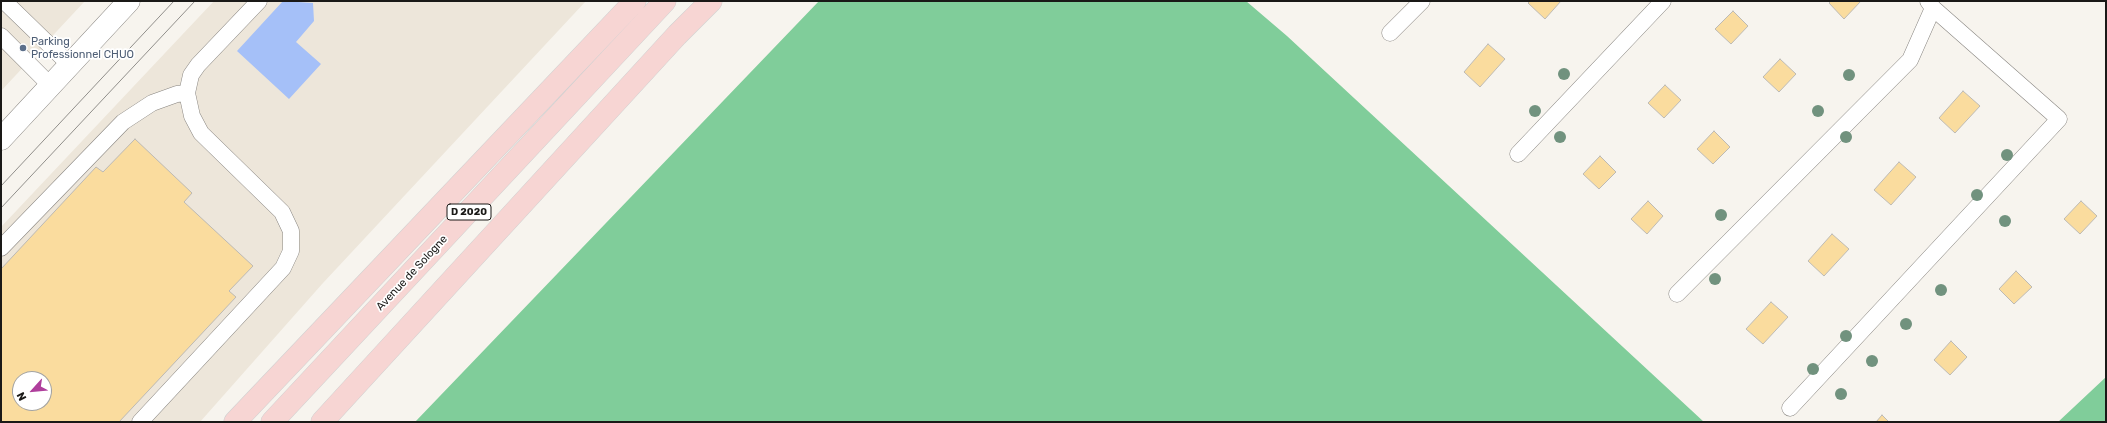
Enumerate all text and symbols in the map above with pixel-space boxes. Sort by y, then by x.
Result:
place label: Parking Professionnel CHUO [31,35,134,61]
marker: Parking Professionnel CHUO [18,43,28,53]
road number: D 2020 [447,204,491,220]
street label: Avenue de Sologne [374,233,450,313]
north arrow [12,371,52,411]
text: N [14,390,29,403]

